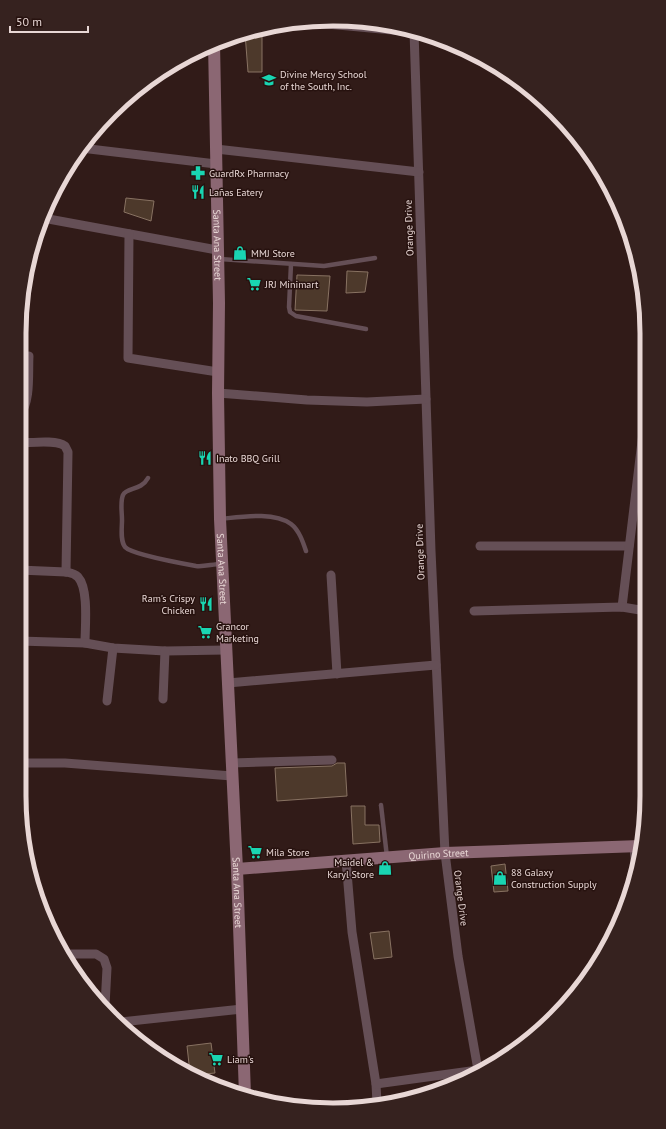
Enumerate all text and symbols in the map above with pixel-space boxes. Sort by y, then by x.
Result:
scale bar [10,8,88,34]
text: 50 m [16,14,42,29]
place label: Divine Mercy School of the South, Inc. [280,68,367,93]
school or university icon: Divine Mercy School of the South, Inc. [261,72,277,88]
pharmacy icon: GuardRx Pharmacy [190,165,206,181]
place label: GuardRx Pharmacy [209,167,289,180]
restaurant icon: Lañas Eatery [190,184,206,200]
place label: Lañas Eatery [209,186,263,199]
street label: Orange Drive [402,200,416,256]
street label: Santa Ana Street [211,209,225,281]
shop icon: MMJ Store [232,245,248,261]
place label: MMJ Store [251,247,295,260]
supermarket icon: JRJ Minimart [246,276,262,292]
place label: JRJ Minimart [264,278,319,291]
restaurant icon: Inato BBQ Grill [197,450,213,466]
place label: Inato BBQ Grill [216,452,280,465]
street label: Orange Drive [413,524,427,580]
street label: Santa Ana Street [214,533,231,605]
place label: Ram's Crispy Chicken [142,592,195,617]
restaurant icon: Ram's Crispy Chicken [198,596,214,612]
place label: Grancor Marketing [216,620,259,645]
supermarket icon: Grancor Marketing [197,624,213,640]
supermarket icon: Mila Store [247,844,263,860]
place label: Mila Store [266,846,310,859]
street label: Quirino Street [408,846,469,862]
place label: Maidel & Karyl Store [327,856,374,881]
street label: Santa Ana Street [230,857,246,929]
shop icon: Maidel & Karyl Store [377,860,393,876]
place label: 88 Galaxy Construction Supply [511,866,597,891]
street label: Orange Drive [451,869,471,927]
shop icon: 88 Galaxy Construction Supply [492,870,508,886]
supermarket icon: Liam's [208,1051,224,1067]
place label: Liam's [227,1053,254,1066]

